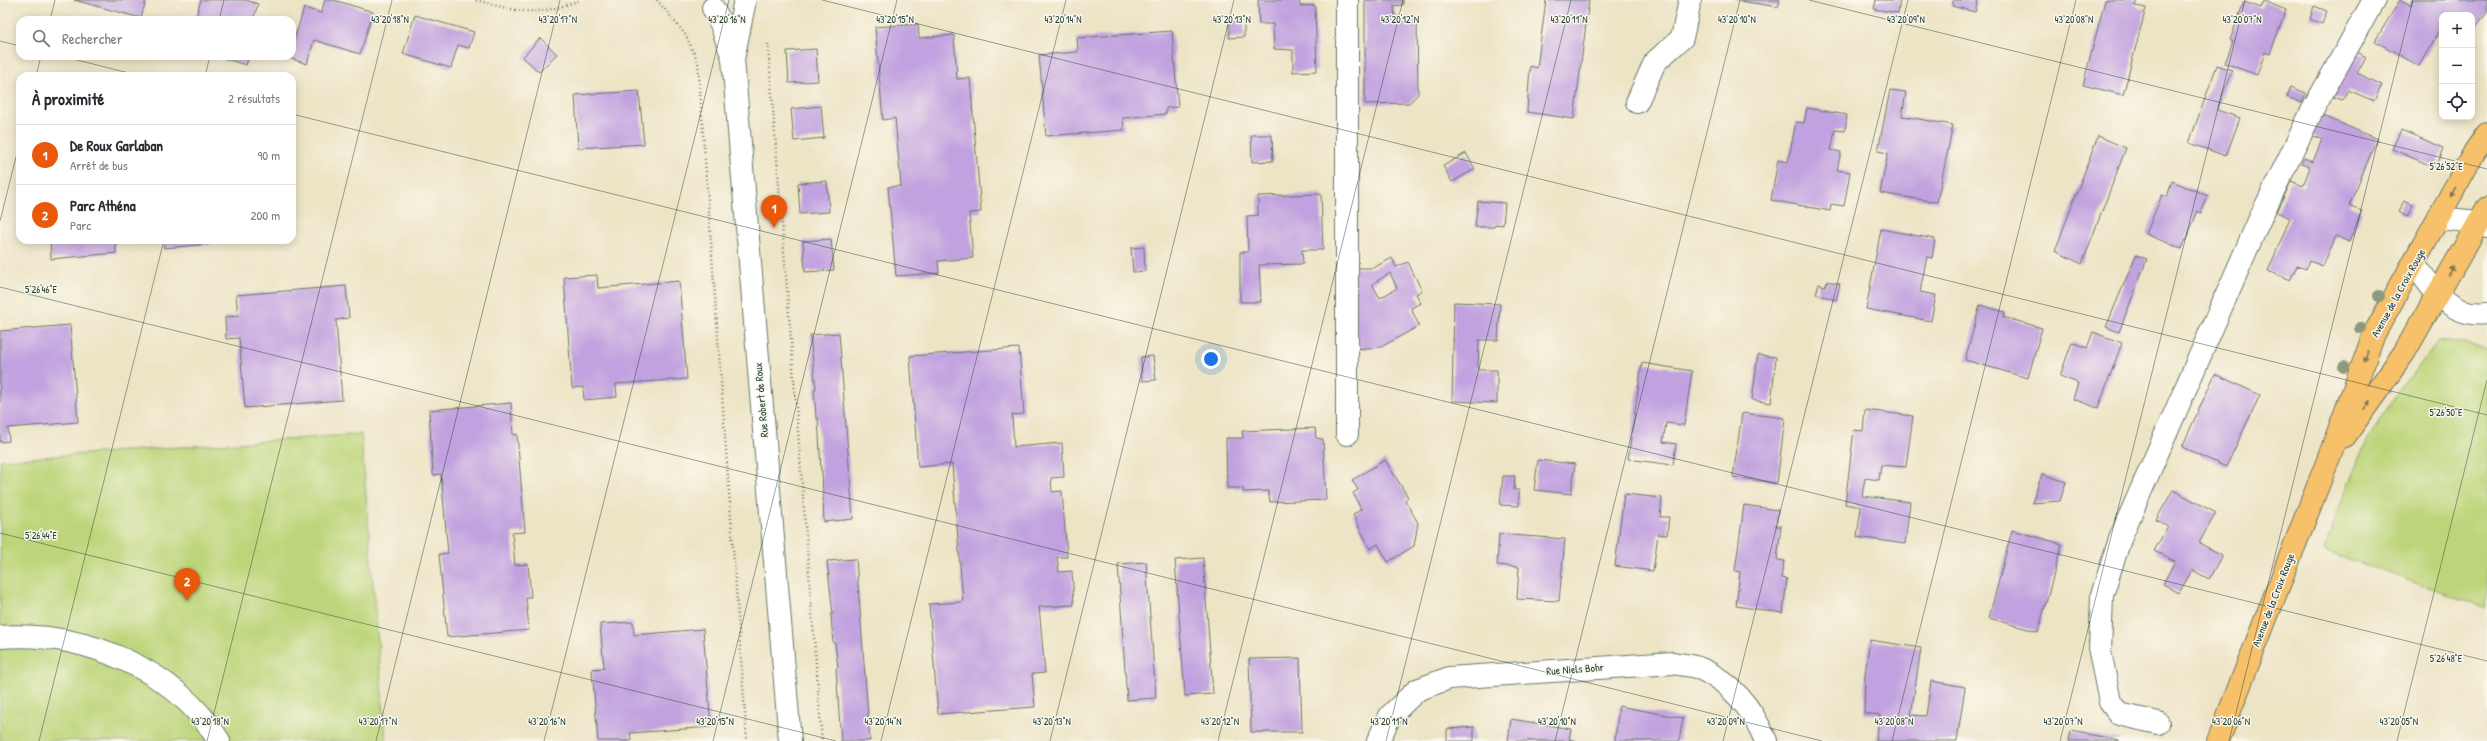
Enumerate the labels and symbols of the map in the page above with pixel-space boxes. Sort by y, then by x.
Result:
text: 43°20'18"N [371,13,409,26]
text: 43°20'17"N [539,13,577,26]
text: 43°20'16"N [708,13,746,26]
text: 43°20'15"N [876,13,914,26]
text: 43°20'14"N [1044,13,1082,26]
text: 43°20'13"N [1213,13,1251,26]
text: 43°20'12"N [1381,13,1419,26]
text: 43°20'11"N [1551,13,1587,26]
text: 43°20'10"N [1718,13,1756,26]
text: 43°20'09"N [1887,13,1925,26]
text: 43°20'08"N [2055,13,2093,26]
text: 43°20'07"N [2222,13,2262,26]
text: 5°26'52"E [2429,160,2463,173]
one-way arrow [2450,186,2456,198]
pin: 1 [761,195,787,228]
street label: Avenue de la Croix Rouge [2368,246,2428,340]
one-way arrow [2447,265,2454,277]
text: 5°26'46"E [25,283,58,296]
your location [1201,349,1221,369]
one-way arrow [2363,351,2369,363]
street label: Rue Robert de Roux [751,362,771,438]
one-way arrow [2363,400,2371,410]
text: 5°26'50"E [2429,406,2463,419]
text: 5°26'44"E [25,529,57,542]
street label: Avenue de la Croix Rouge [2249,551,2298,649]
pin: 2 [174,568,200,601]
text: 5°26'48"E [2430,652,2463,665]
street label: Rue Niels Bohr [1546,660,1605,678]
text: 43°20'18"N [191,715,229,728]
text: 43°20'17"N [359,715,397,728]
text: 43°20'16"N [528,715,566,728]
text: 43°20'15"N [696,715,734,728]
text: 43°20'14"N [864,715,902,728]
text: 43°20'13"N [1033,715,1071,728]
text: 43°20'12"N [1201,715,1239,728]
text: 43°20'11"N [1371,715,1407,728]
text: 43°20'10"N [1538,715,1576,728]
text: 43°20'09"N [1707,715,1745,728]
text: 43°20'08"N [1875,715,1913,728]
text: 43°20'07"N [2043,715,2083,728]
text: 43°20'06"N [2212,715,2250,728]
text: 43°20'05"N [2380,715,2418,728]

